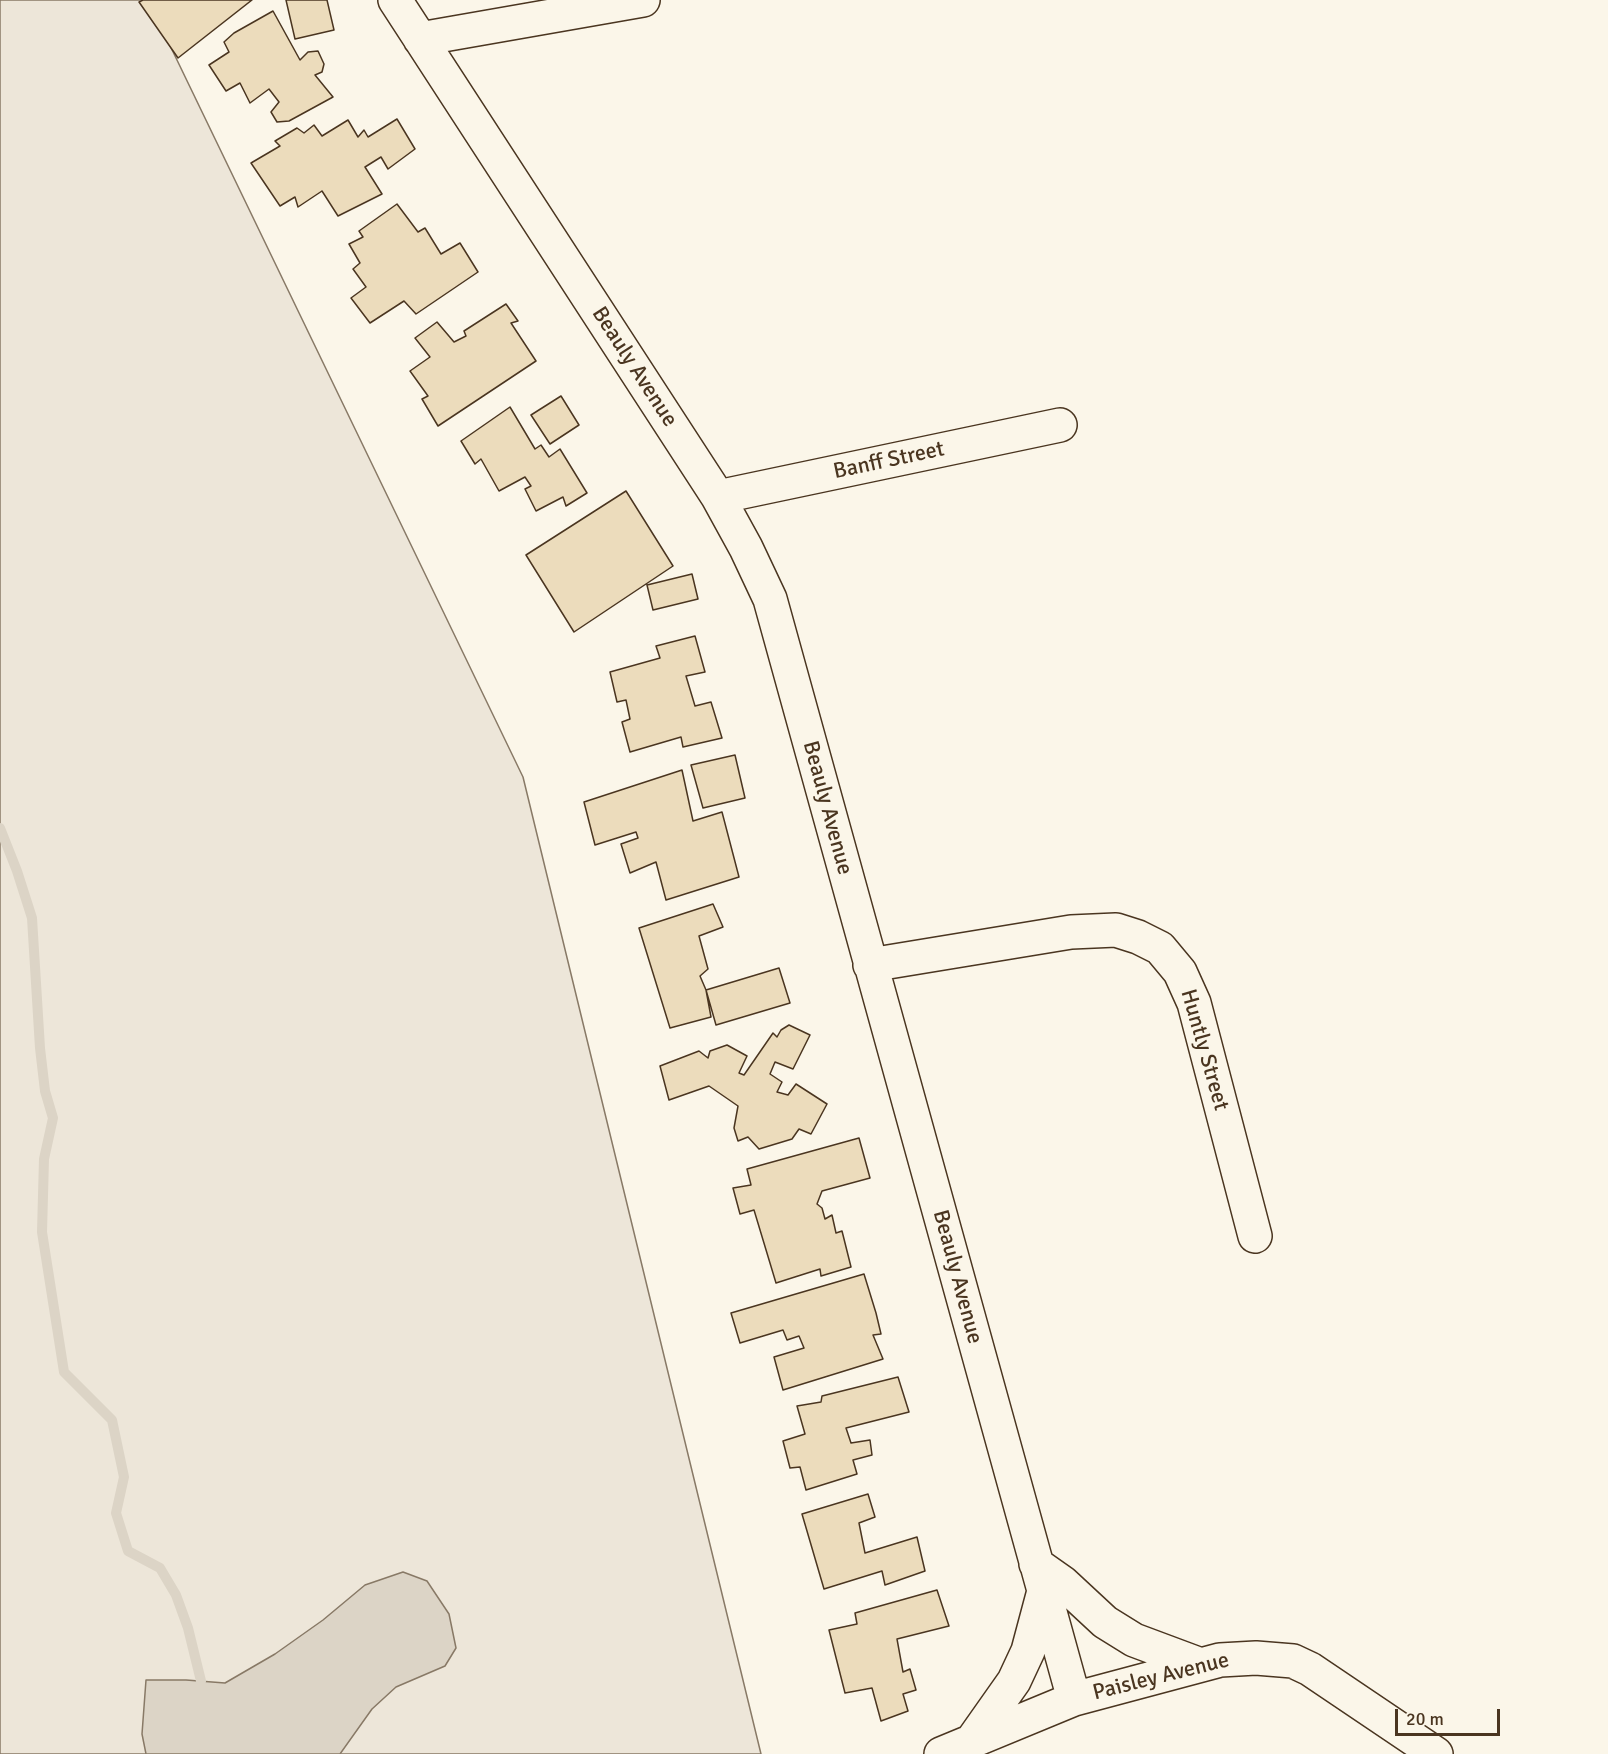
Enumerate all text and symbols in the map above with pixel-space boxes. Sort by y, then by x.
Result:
street label: Beauly Avenue [585,302,683,432]
street label: Banff Street [831,436,947,486]
street label: Beauly Avenue [796,738,858,878]
street label: Huntly Street [1174,986,1234,1114]
street label: Beauly Avenue [926,1207,988,1347]
street label: Paisley Avenue [1090,1647,1232,1707]
scale bar [1398,1697,1503,1735]
text: 20 m [1406,1708,1444,1730]

